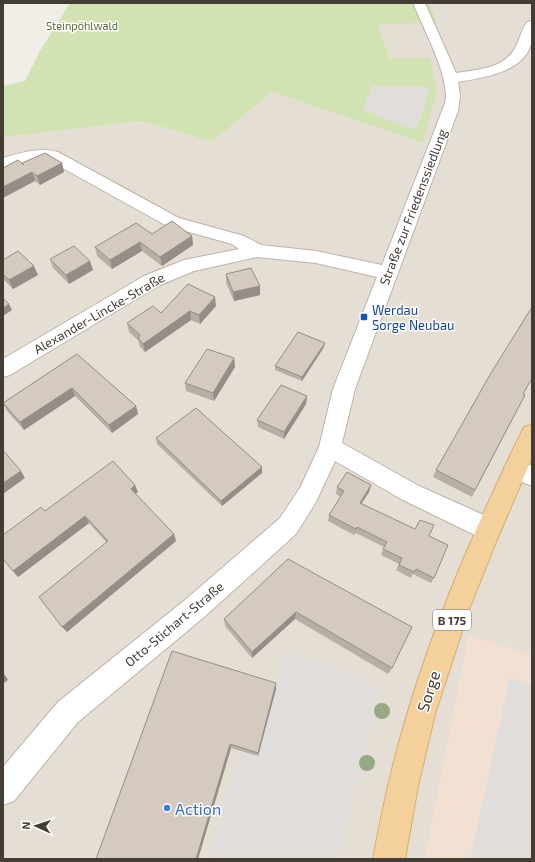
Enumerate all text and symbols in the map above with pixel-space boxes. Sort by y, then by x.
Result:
park label: Steinpöhlwald [46,19,118,32]
street label: Straße zur Friedenssiedlung [376,127,450,287]
street label: Alexander-Lincke-Straße [31,269,167,357]
place label: Werdau Sorge Neubau [372,302,454,333]
marker: Werdau Sorge Neubau [359,312,369,322]
street label: Otto-Stichart-Straße [121,578,227,670]
road number: B 175 [433,610,471,630]
street label: Sorge [412,668,444,714]
place label: Action [175,799,221,818]
marker: Action [162,803,172,813]
north arrow [16,806,56,846]
text: N [19,821,32,830]

